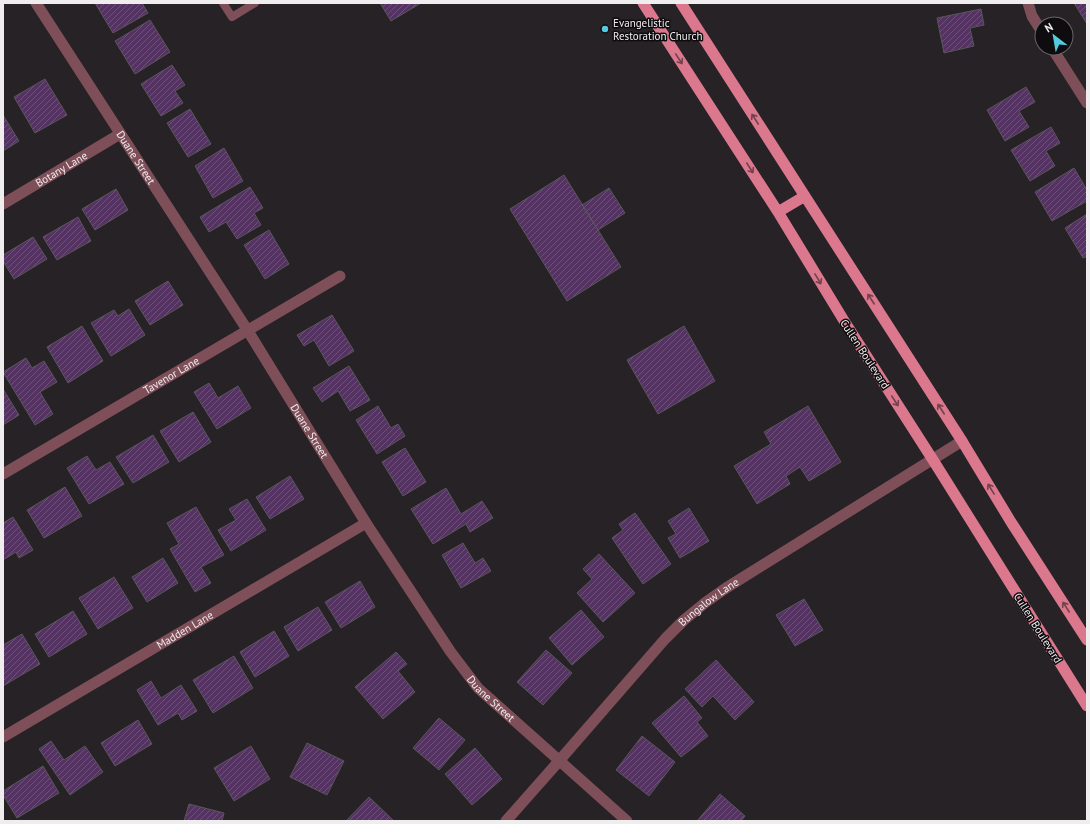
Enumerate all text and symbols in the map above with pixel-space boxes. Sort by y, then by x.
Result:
place label: Evangelistic Restoration Church [613,16,702,43]
north arrow [1034,16,1074,56]
text: N [1042,20,1056,35]
marker: Evangelistic Restoration Church [600,24,610,34]
one-way arrow [675,53,683,64]
one-way arrow [751,114,759,125]
street label: Duane Street [113,128,159,187]
street label: Botany Lane [33,148,90,190]
one-way arrow [746,162,754,173]
one-way arrow [815,273,823,285]
one-way arrow [866,293,874,305]
street label: Cullen Boulevard [837,317,893,392]
street label: Tavenor Lane [141,353,202,397]
one-way arrow [891,395,899,406]
street label: Duane Street [287,401,332,461]
one-way arrow [936,403,945,414]
one-way arrow [987,484,995,495]
street label: Bungalow Lane [675,575,742,629]
street label: Cullen Boulevard [1011,590,1065,666]
one-way arrow [1062,602,1070,613]
street label: Madden Lane [154,608,216,652]
street label: Duane Street [464,673,518,725]

